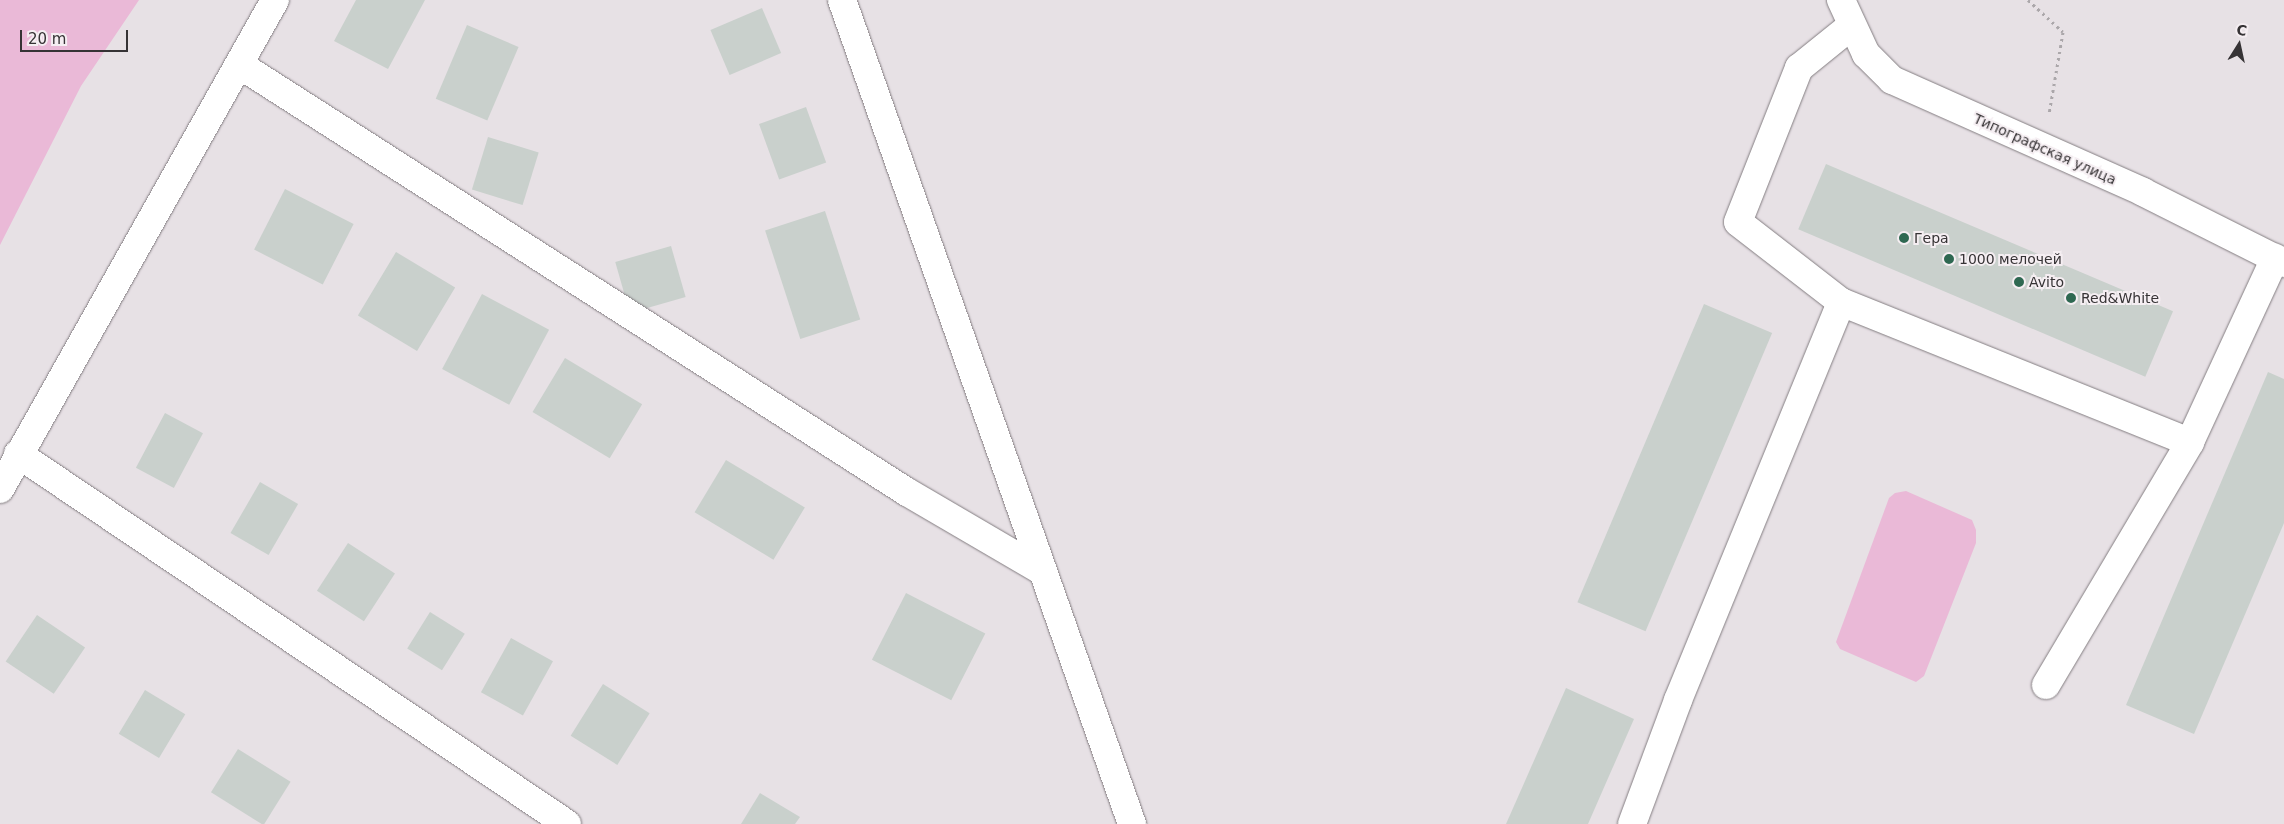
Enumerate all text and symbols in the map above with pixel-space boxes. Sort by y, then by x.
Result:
scale bar [22,20,130,52]
north arrow [2214,20,2264,70]
text: С [2235,21,2248,39]
text: 20 m [28,30,66,48]
street label: Типографская улица [1971,110,2119,188]
place label: Гера [1914,230,1949,246]
marker: Гера [1898,232,1910,244]
place label: 1000 мелочей [1959,251,2062,267]
marker: 1000 мелочей [1943,253,1955,265]
place label: Avito [2029,274,2064,290]
marker: Avito [2013,276,2025,288]
place label: Red&White [2081,290,2159,306]
marker: Red&White [2065,292,2077,304]

